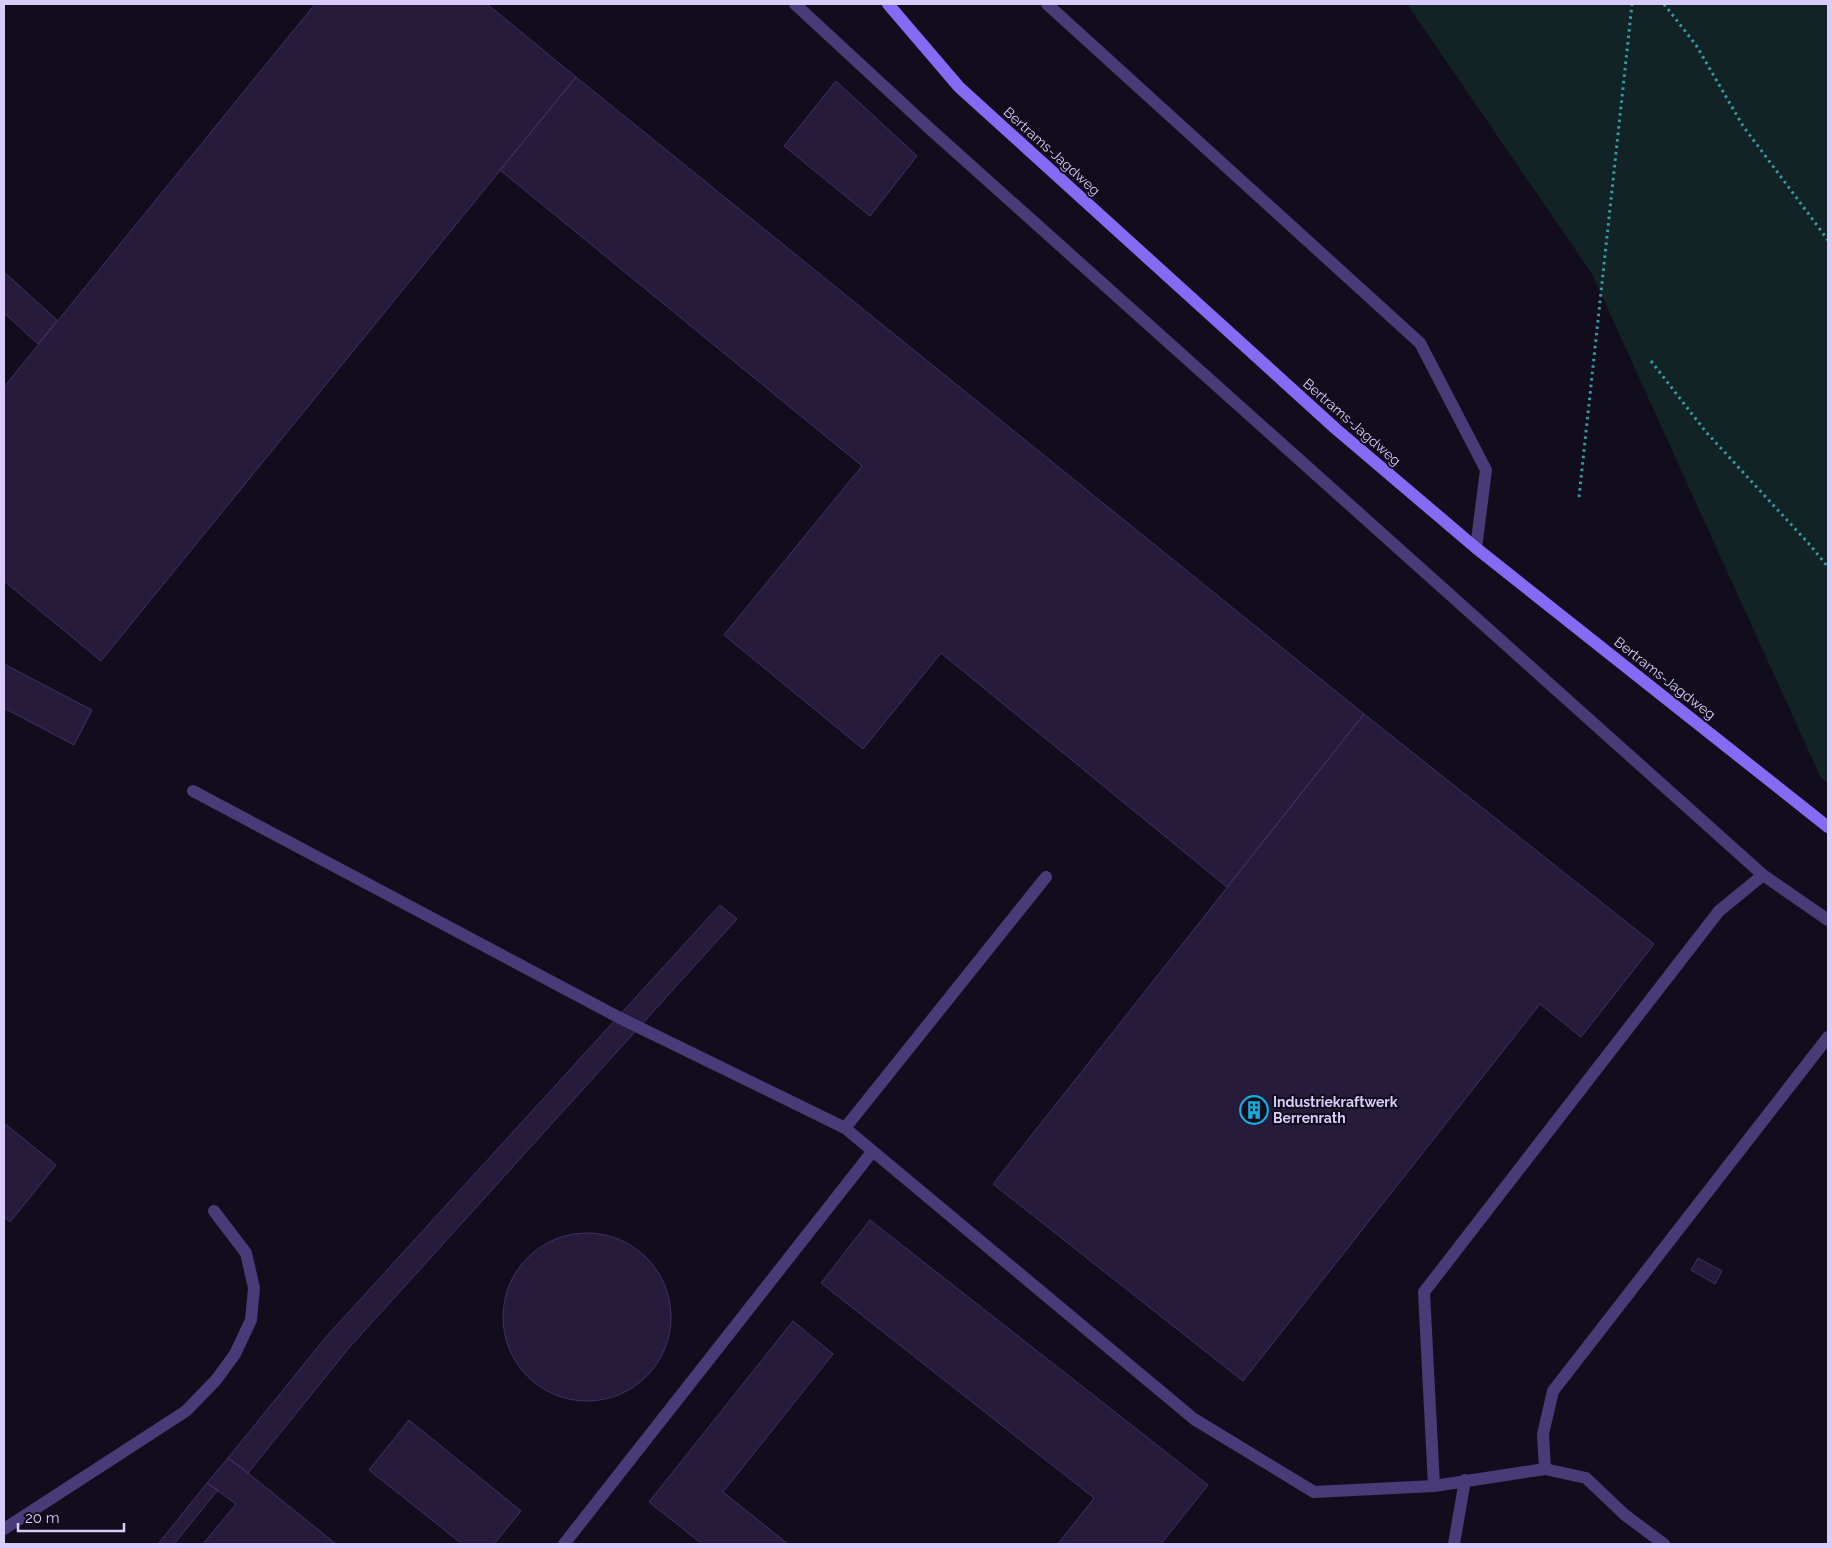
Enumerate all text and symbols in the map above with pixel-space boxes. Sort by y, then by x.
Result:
street label: Bertrams-Jagdweg [1001,104,1103,198]
street label: Bertrams-Jagdweg [1300,375,1404,469]
street label: Bertrams-Jagdweg [1611,634,1719,722]
place label: Industriekraftwerk Berrenrath [1273,1094,1398,1126]
building icon: Industriekraftwerk Berrenrath [1239,1095,1269,1125]
scale bar [18,1500,124,1532]
text: 20 m [25,1509,60,1527]

